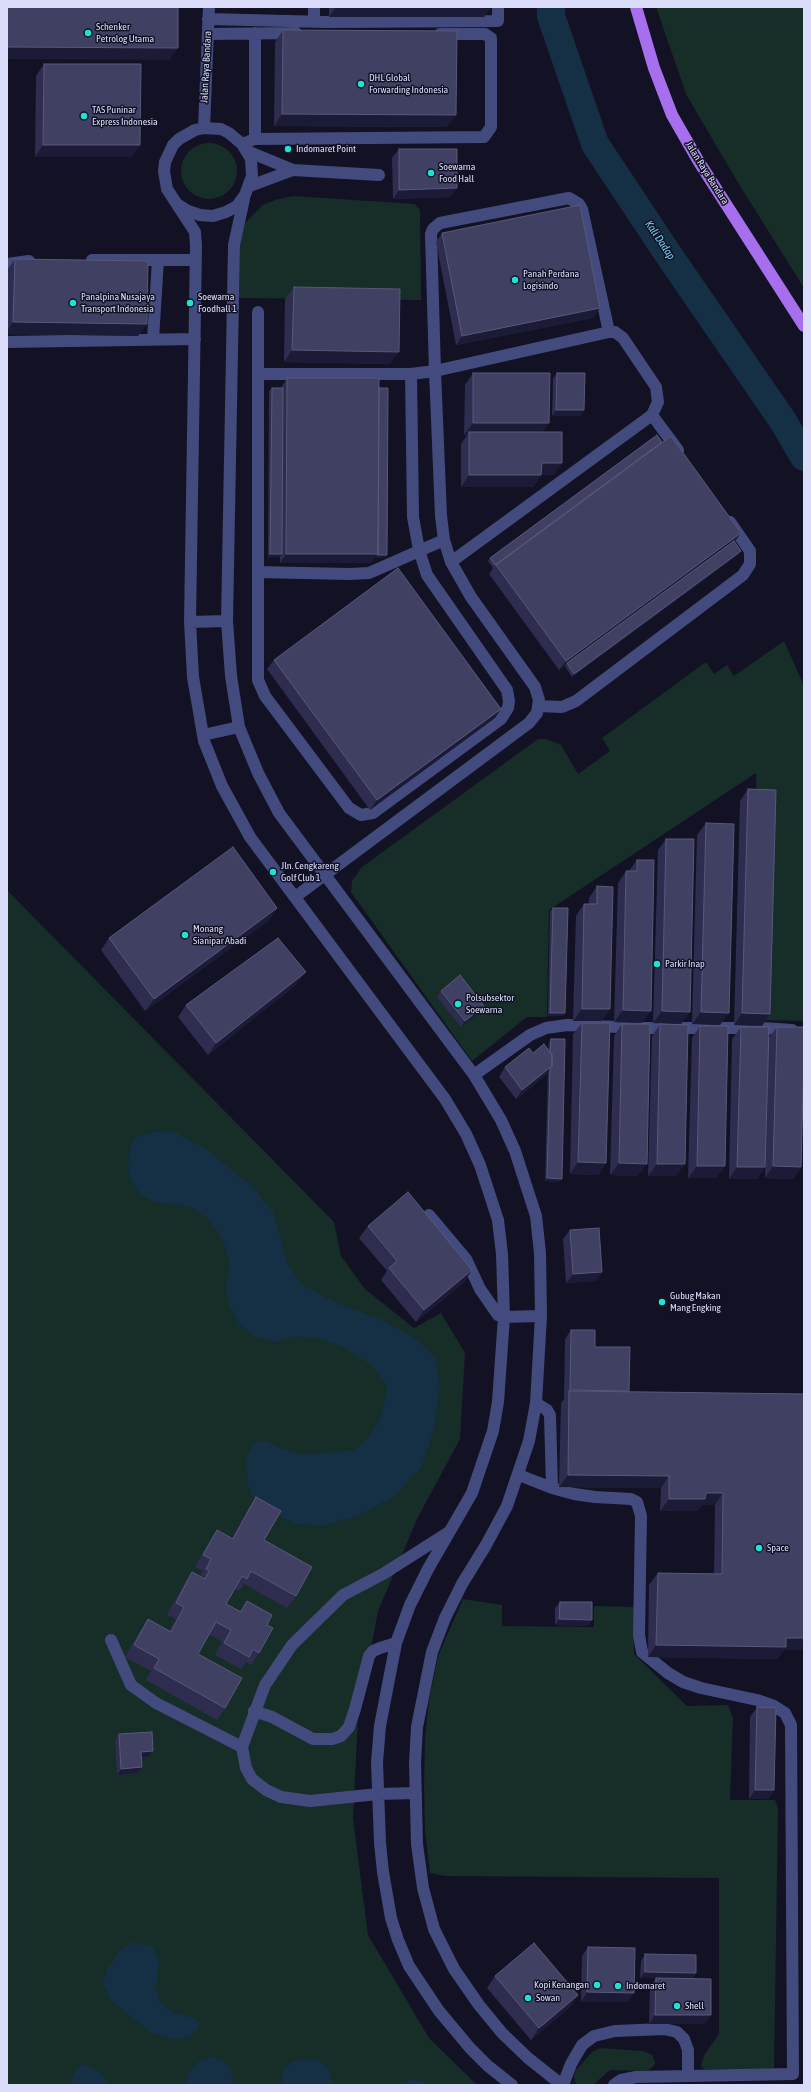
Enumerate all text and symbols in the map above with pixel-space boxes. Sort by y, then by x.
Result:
place label: Schenker Petrolog Utama [96,21,154,44]
marker: Schenker Petrolog Utama [83,28,93,38]
street label: Jalan Raya Bandara [198,31,214,103]
place label: DHL Global Forwarding Indonesia [369,72,448,96]
marker: DHL Global Forwarding Indonesia [356,79,366,89]
place label: TAS Puninar Express Indonesia [92,104,158,128]
marker: TAS Puninar Express Indonesia [79,111,89,121]
street label: Jalan Raya Bandara [683,139,731,207]
place label: Indomaret Point [296,143,356,155]
marker: Indomaret Point [283,144,293,154]
place label: Soewarna Food Hall [439,161,475,184]
marker: Soewarna Food Hall [426,168,436,178]
water label: Kali Dadap [642,218,678,262]
place label: Panah Perdana Logisindo [523,268,579,292]
marker: Panah Perdana Logisindo [510,275,520,285]
place label: Panalpina Nusajaya Transport Indonesia [81,291,155,314]
place label: Soewarna Foodhall 1 [198,291,237,314]
marker: Panalpina Nusajaya Transport Indonesia [68,298,78,308]
marker: Soewarna Foodhall 1 [185,298,195,308]
place label: Jln. Cengkareng Golf Club 1 [281,860,339,884]
marker: Jln. Cengkareng Golf Club 1 [268,867,278,877]
place label: Monang Sianipar Abadi [193,923,246,946]
marker: Monang Sianipar Abadi [180,930,190,940]
place label: Parkir Inap [665,958,705,970]
marker: Parkir Inap [652,959,662,969]
place label: Polsubsektor Soewarna [466,992,514,1016]
marker: Polsubsektor Soewarna [453,999,463,1009]
place label: Gubug Makan Mang Engking [670,1290,721,1314]
marker: Gubug Makan Mang Engking [657,1297,667,1307]
place label: Space [767,1542,789,1554]
marker: Space [754,1543,764,1553]
place label: Kopi Kenangan [534,1979,589,1991]
marker: Kopi Kenangan [592,1980,602,1990]
place label: Indomaret [626,1980,665,1992]
marker: Indomaret [613,1981,623,1991]
place label: Sowan [536,1992,560,2004]
marker: Sowan [523,1993,533,2003]
place label: Shell [685,2000,704,2012]
marker: Shell [672,2001,682,2011]

